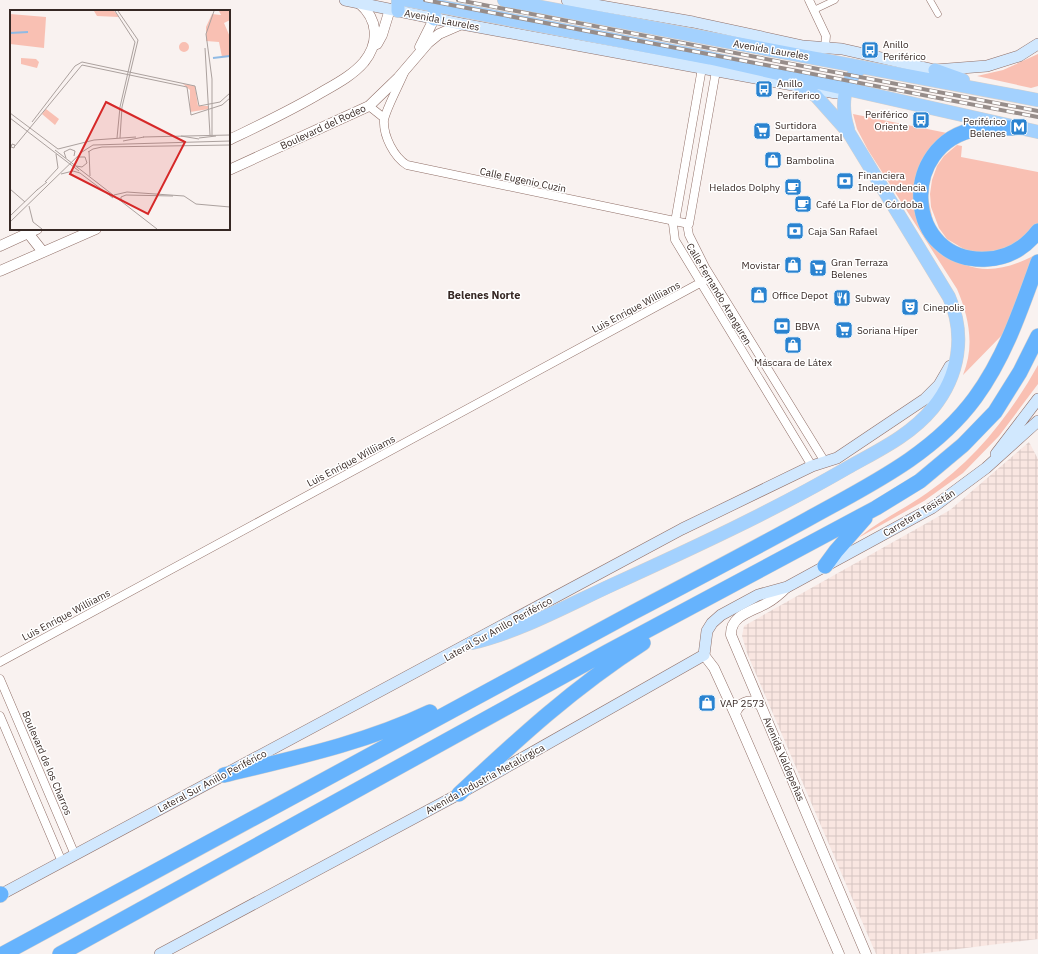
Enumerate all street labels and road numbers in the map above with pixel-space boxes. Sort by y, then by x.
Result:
street label: Avenida Laureles [403,6,481,34]
street label: Avenida Laureles [732,37,810,63]
street label: Boulevard del Rodeo [278,101,368,153]
street label: Calle Eugenio Cuzin [479,165,567,195]
street label: Calle Fernando Aranguren [683,241,755,347]
street label: Luis Enrique Williiams [590,278,682,336]
street label: Luis Enrique Williiams [305,432,397,490]
street label: Carretera Tesistán [881,486,957,540]
street label: Luis Enrique Williiams [20,586,112,644]
street label: Lateral Sur Anillo Periférico [442,594,555,664]
street label: Boulevard de los Charros [19,709,75,817]
street label: Avenida Valdepeñas [760,715,808,803]
street label: Avenida Industria Metalúrgica [423,741,547,817]
street label: Lateral Sur Anillo Periférico [155,746,269,815]

